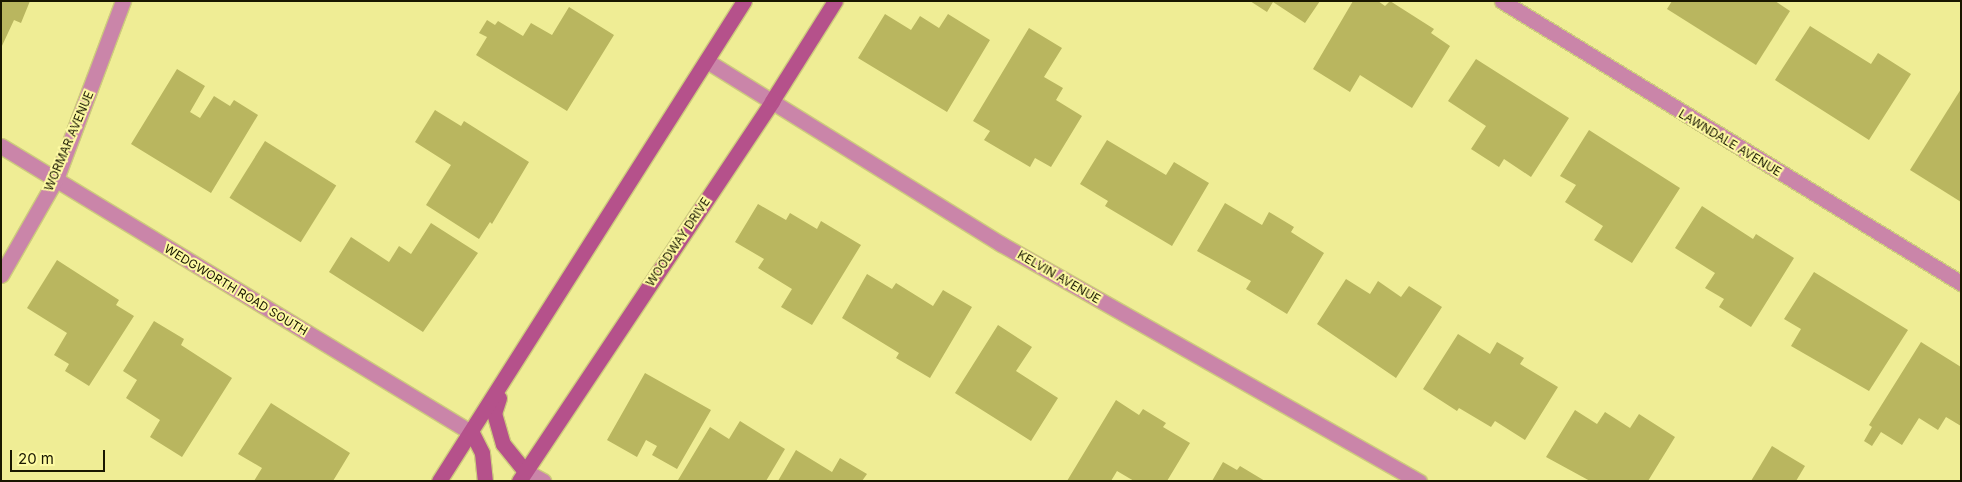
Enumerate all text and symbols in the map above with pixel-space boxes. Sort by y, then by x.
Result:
street label: WORMAR AVENUE [41,89,97,193]
street label: LAWNDALE AVENUE [1676,107,1784,179]
street label: WOODWAY DRIVE [643,195,713,289]
street label: WEDGWORTH ROAD SOUTH [162,241,310,339]
street label: KELVIN AVENUE [1015,247,1103,307]
scale bar [12,440,108,472]
text: 20 m [18,449,54,468]

